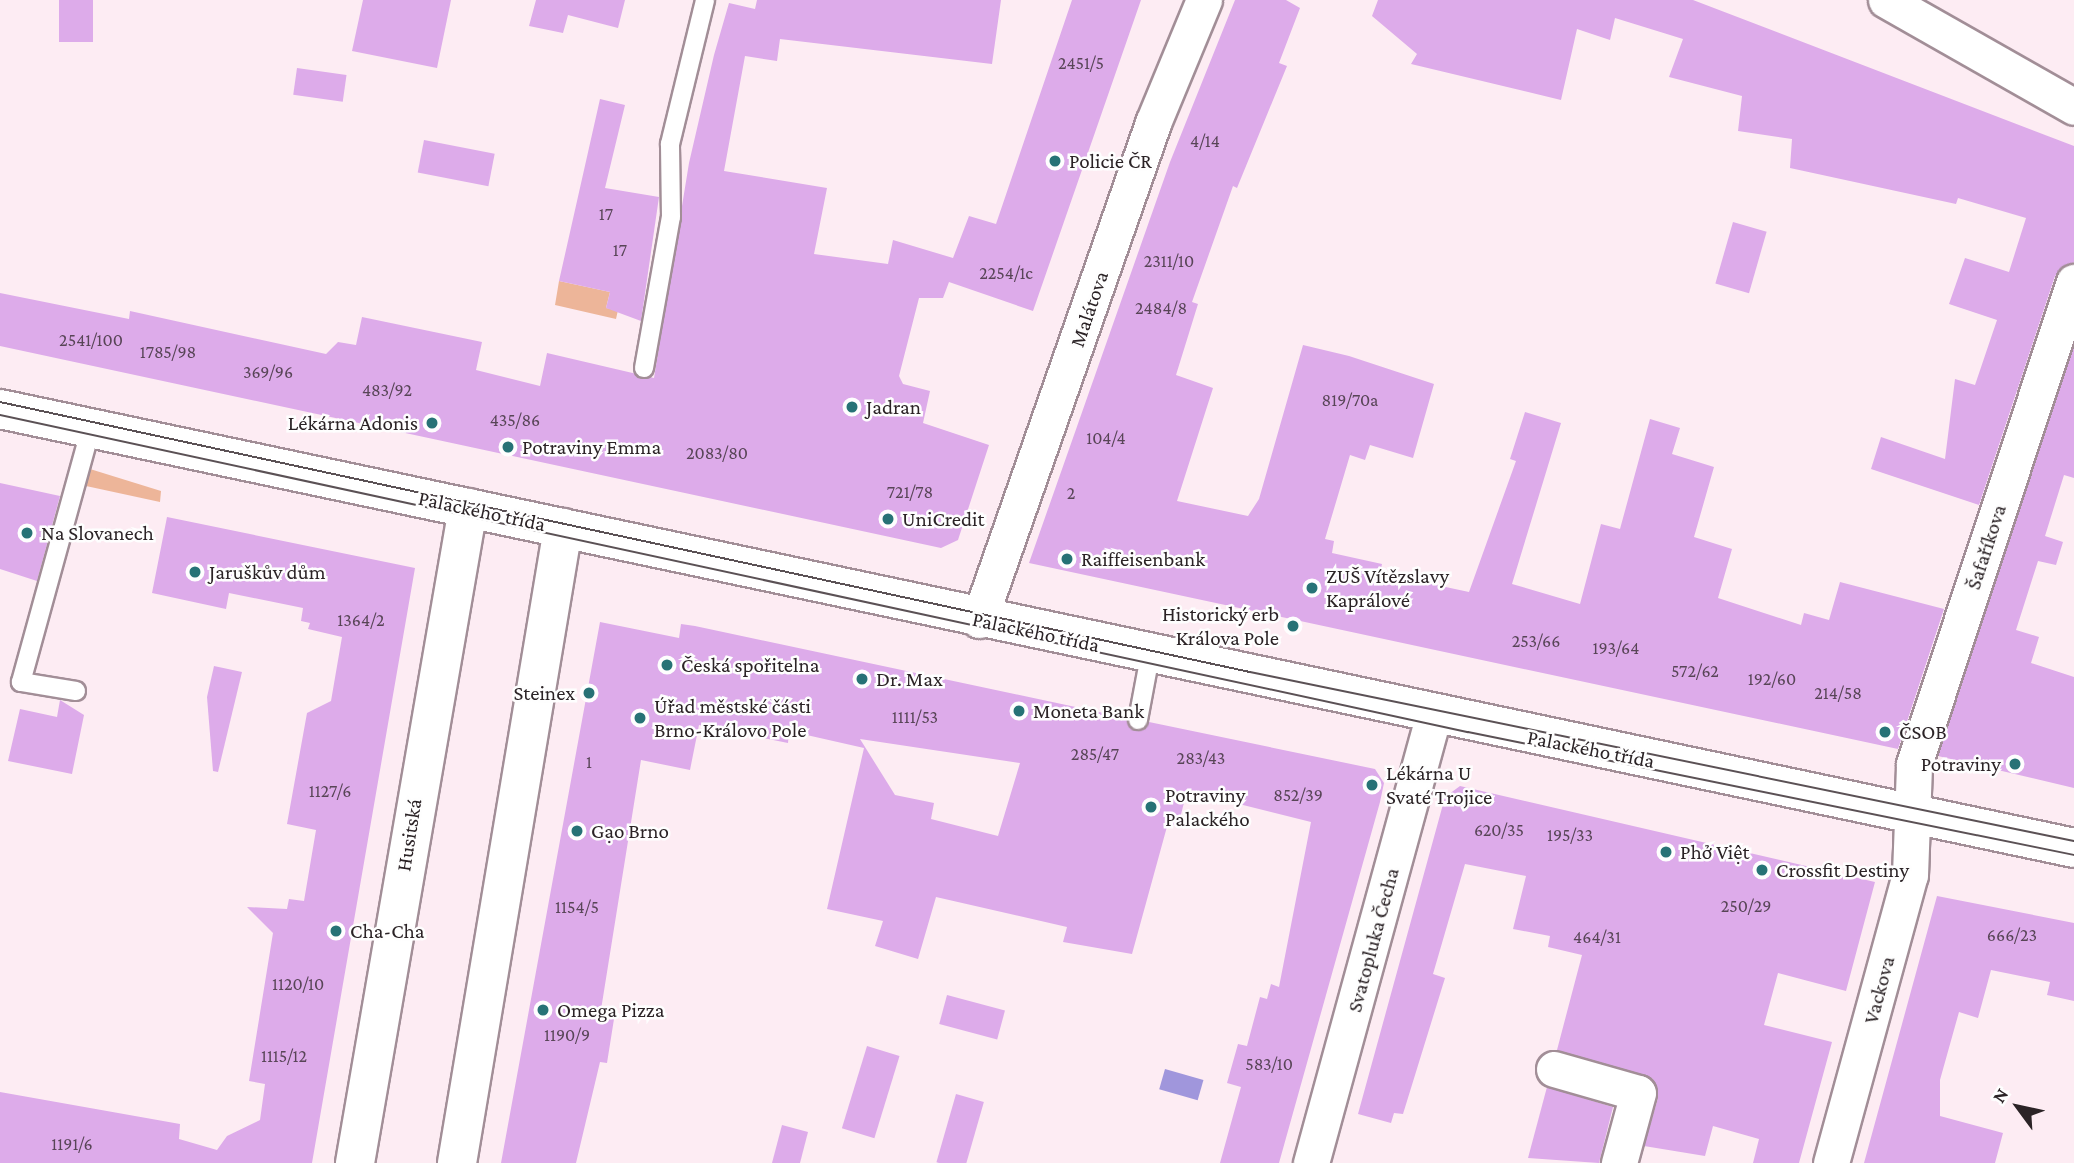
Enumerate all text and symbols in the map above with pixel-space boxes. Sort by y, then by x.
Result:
house number: 2451/5 [1058,52,1104,74]
house number: 4/14 [1190,130,1220,152]
place label: Policie ČR [1069,148,1152,174]
marker: Policie ČR [1047,153,1063,169]
house number: 17 [599,203,613,225]
house number: 17 [613,239,627,261]
house number: 2311/10 [1144,250,1194,272]
house number: 2254/1c [979,262,1033,284]
street label: Malátova [1064,268,1114,350]
house number: 2484/8 [1135,297,1187,319]
house number: 2541/100 [59,329,123,351]
house number: 1785/98 [140,341,196,363]
house number: 369/96 [243,361,293,383]
house number: 483/92 [362,379,412,401]
house number: 819/70a [1322,389,1378,411]
place label: Jadran [866,394,921,420]
marker: Jadran [844,399,860,415]
house number: 435/86 [490,409,540,431]
place label: Lékárna Adonis [288,410,418,436]
marker: Lékárna Adonis [424,415,440,431]
house number: 104/4 [1086,427,1126,449]
place label: Potraviny Emma [522,434,661,460]
marker: Potraviny Emma [500,439,516,455]
house number: 2083/80 [686,442,748,464]
house number: 721/78 [887,481,933,503]
house number: 2 [1067,482,1075,504]
street label: Palackého třída [416,485,548,537]
street label: Šafaříkova [1960,501,2012,593]
place label: UniCredit [902,506,985,532]
marker: UniCredit [880,511,896,527]
place label: Na Slovanech [41,520,154,546]
marker: Na Slovanech [19,525,35,541]
place label: Raiffeisenbank [1081,546,1205,572]
marker: Raiffeisenbank [1059,551,1075,567]
place label: Jaruškův dům [209,559,326,585]
place label: ZUŠ Vítězslavy Kaprálové [1326,563,1449,613]
marker: Jaruškův dům [187,564,203,580]
marker: ZUŠ Vítězslavy Kaprálové [1304,580,1320,596]
place label: Historický erb Králova Pole [1162,601,1279,651]
street label: Palackého třída [970,606,1102,658]
house number: 1364/2 [337,609,385,631]
marker: Historický erb Králova Pole [1285,618,1301,634]
house number: 253/66 [1512,630,1560,652]
house number: 193/64 [1593,637,1639,659]
place label: Česká spořitelna [681,652,820,678]
marker: Česká spořitelna [659,657,675,673]
house number: 572/62 [1671,660,1719,682]
place label: Dr. Max [876,666,943,692]
house number: 192/60 [1748,668,1796,690]
marker: Dr. Max [854,671,870,687]
place label: Steinex [514,680,575,706]
house number: 214/58 [1814,682,1862,704]
marker: Steinex [581,685,597,701]
place label: Úřad městské části Brno-Královo Pole [654,693,811,743]
place label: Moneta Bank [1033,698,1144,724]
marker: Moneta Bank [1011,703,1027,719]
house number: 1111/53 [892,706,938,728]
marker: Úřad městské části Brno-Královo Pole [632,710,648,726]
place label: ČSOB [1899,719,1947,745]
street label: Palackého třída [1525,724,1657,774]
marker: ČSOB [1877,724,1893,740]
house number: 285/47 [1071,743,1119,765]
house number: 283/43 [1177,747,1225,769]
house number: 1 [586,751,592,773]
place label: Potraviny [1921,751,2001,777]
marker: Potraviny [2007,756,2023,772]
place label: Lékárna U Svaté Trojice [1386,760,1492,810]
marker: Lékárna U Svaté Trojice [1364,777,1380,793]
house number: 1127/6 [309,780,351,802]
place label: Potraviny Palackého [1165,782,1250,832]
house number: 852/39 [1273,784,1323,806]
street label: Husitská [391,797,427,873]
marker: Potraviny Palackého [1143,799,1159,815]
place label: Gạo Brno [591,818,669,844]
house number: 620/35 [1474,819,1524,841]
marker: Gạo Brno [569,823,585,839]
house number: 195/33 [1547,824,1593,846]
place label: Phở Việt [1680,839,1750,865]
marker: Phở Việt [1658,844,1674,860]
place label: Crossfit Destiny [1776,857,1909,883]
marker: Crossfit Destiny [1754,862,1770,878]
street label: Svatopluka Čecha [1342,865,1404,1015]
house number: 250/29 [1721,895,1771,917]
house number: 1154/5 [555,896,599,918]
place label: Cha-Cha [350,918,425,944]
marker: Cha-Cha [328,923,344,939]
house number: 666/23 [1987,924,2037,946]
house number: 464/31 [1573,926,1621,948]
street label: Vackova [1858,953,1900,1027]
house number: 1120/10 [272,973,324,995]
place label: Omega Pizza [557,997,664,1023]
marker: Omega Pizza [535,1002,551,1018]
house number: 1190/9 [544,1024,590,1046]
house number: 1115/12 [261,1045,307,1067]
house number: 583/10 [1245,1053,1293,1075]
north arrow [1983,1072,2053,1142]
text: N [1988,1084,2012,1106]
house number: 1191/6 [51,1133,93,1155]

